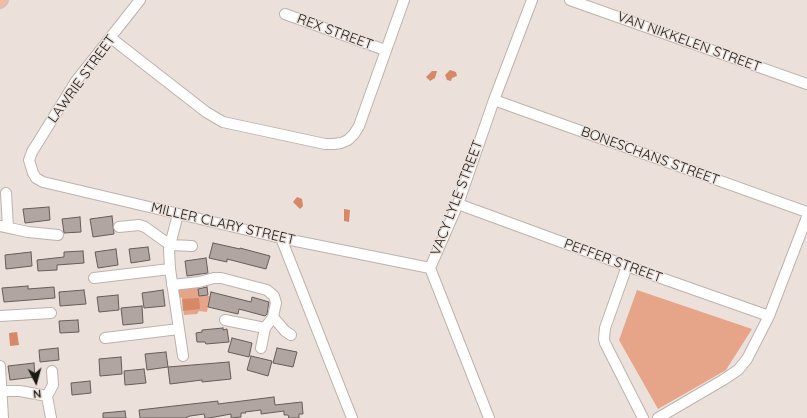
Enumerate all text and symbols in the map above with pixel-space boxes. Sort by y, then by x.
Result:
street label: VAN NIKKELEN STREET [615,8,763,76]
street label: REX STREET [295,10,375,54]
street label: LAWRIE STREET [45,32,119,126]
street label: BONESCHANS STREET [578,123,722,189]
street label: VACY LYLE STREET [427,138,487,258]
street label: MILLER CLARY STREET [149,199,297,249]
street label: PEFFER STREET [562,235,664,287]
north arrow [16,362,56,402]
text: N [32,387,42,401]

